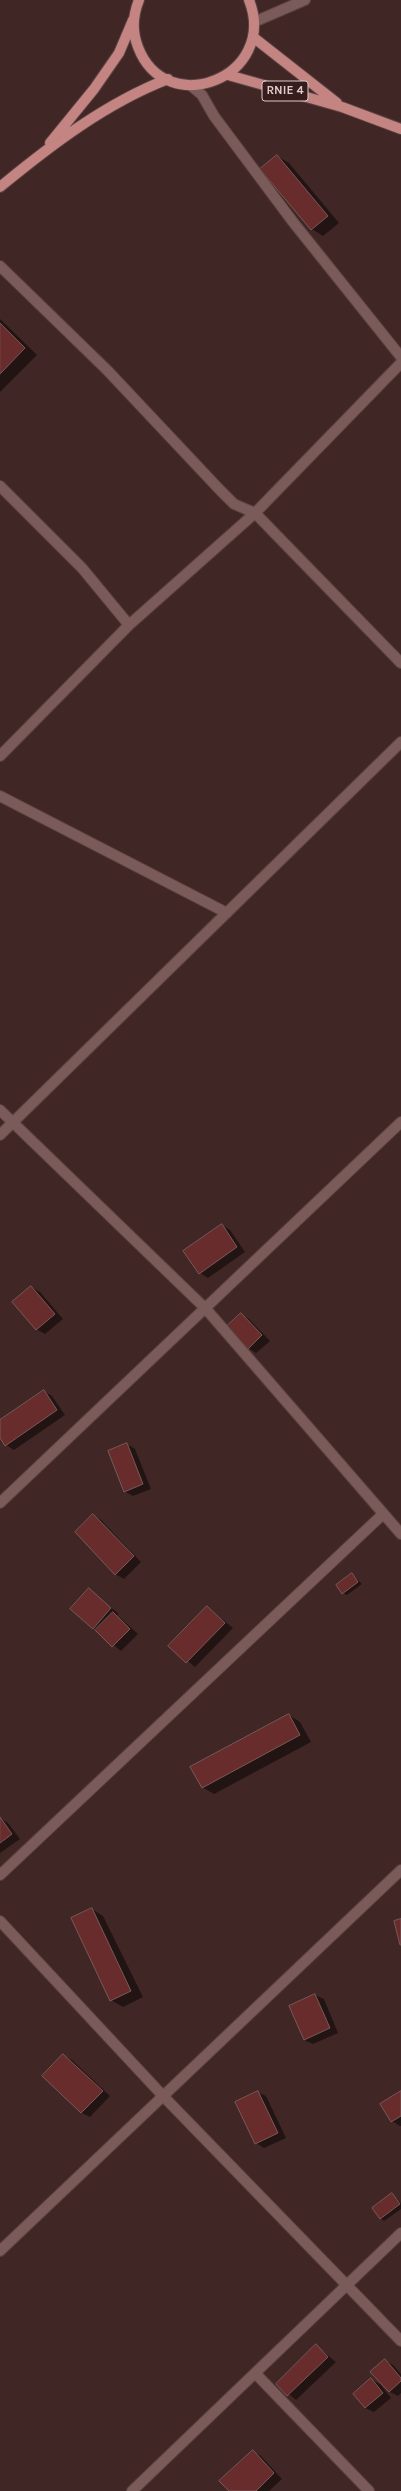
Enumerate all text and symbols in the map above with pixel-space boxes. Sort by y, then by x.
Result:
road number: RNIE 4 [262,81,308,101]

